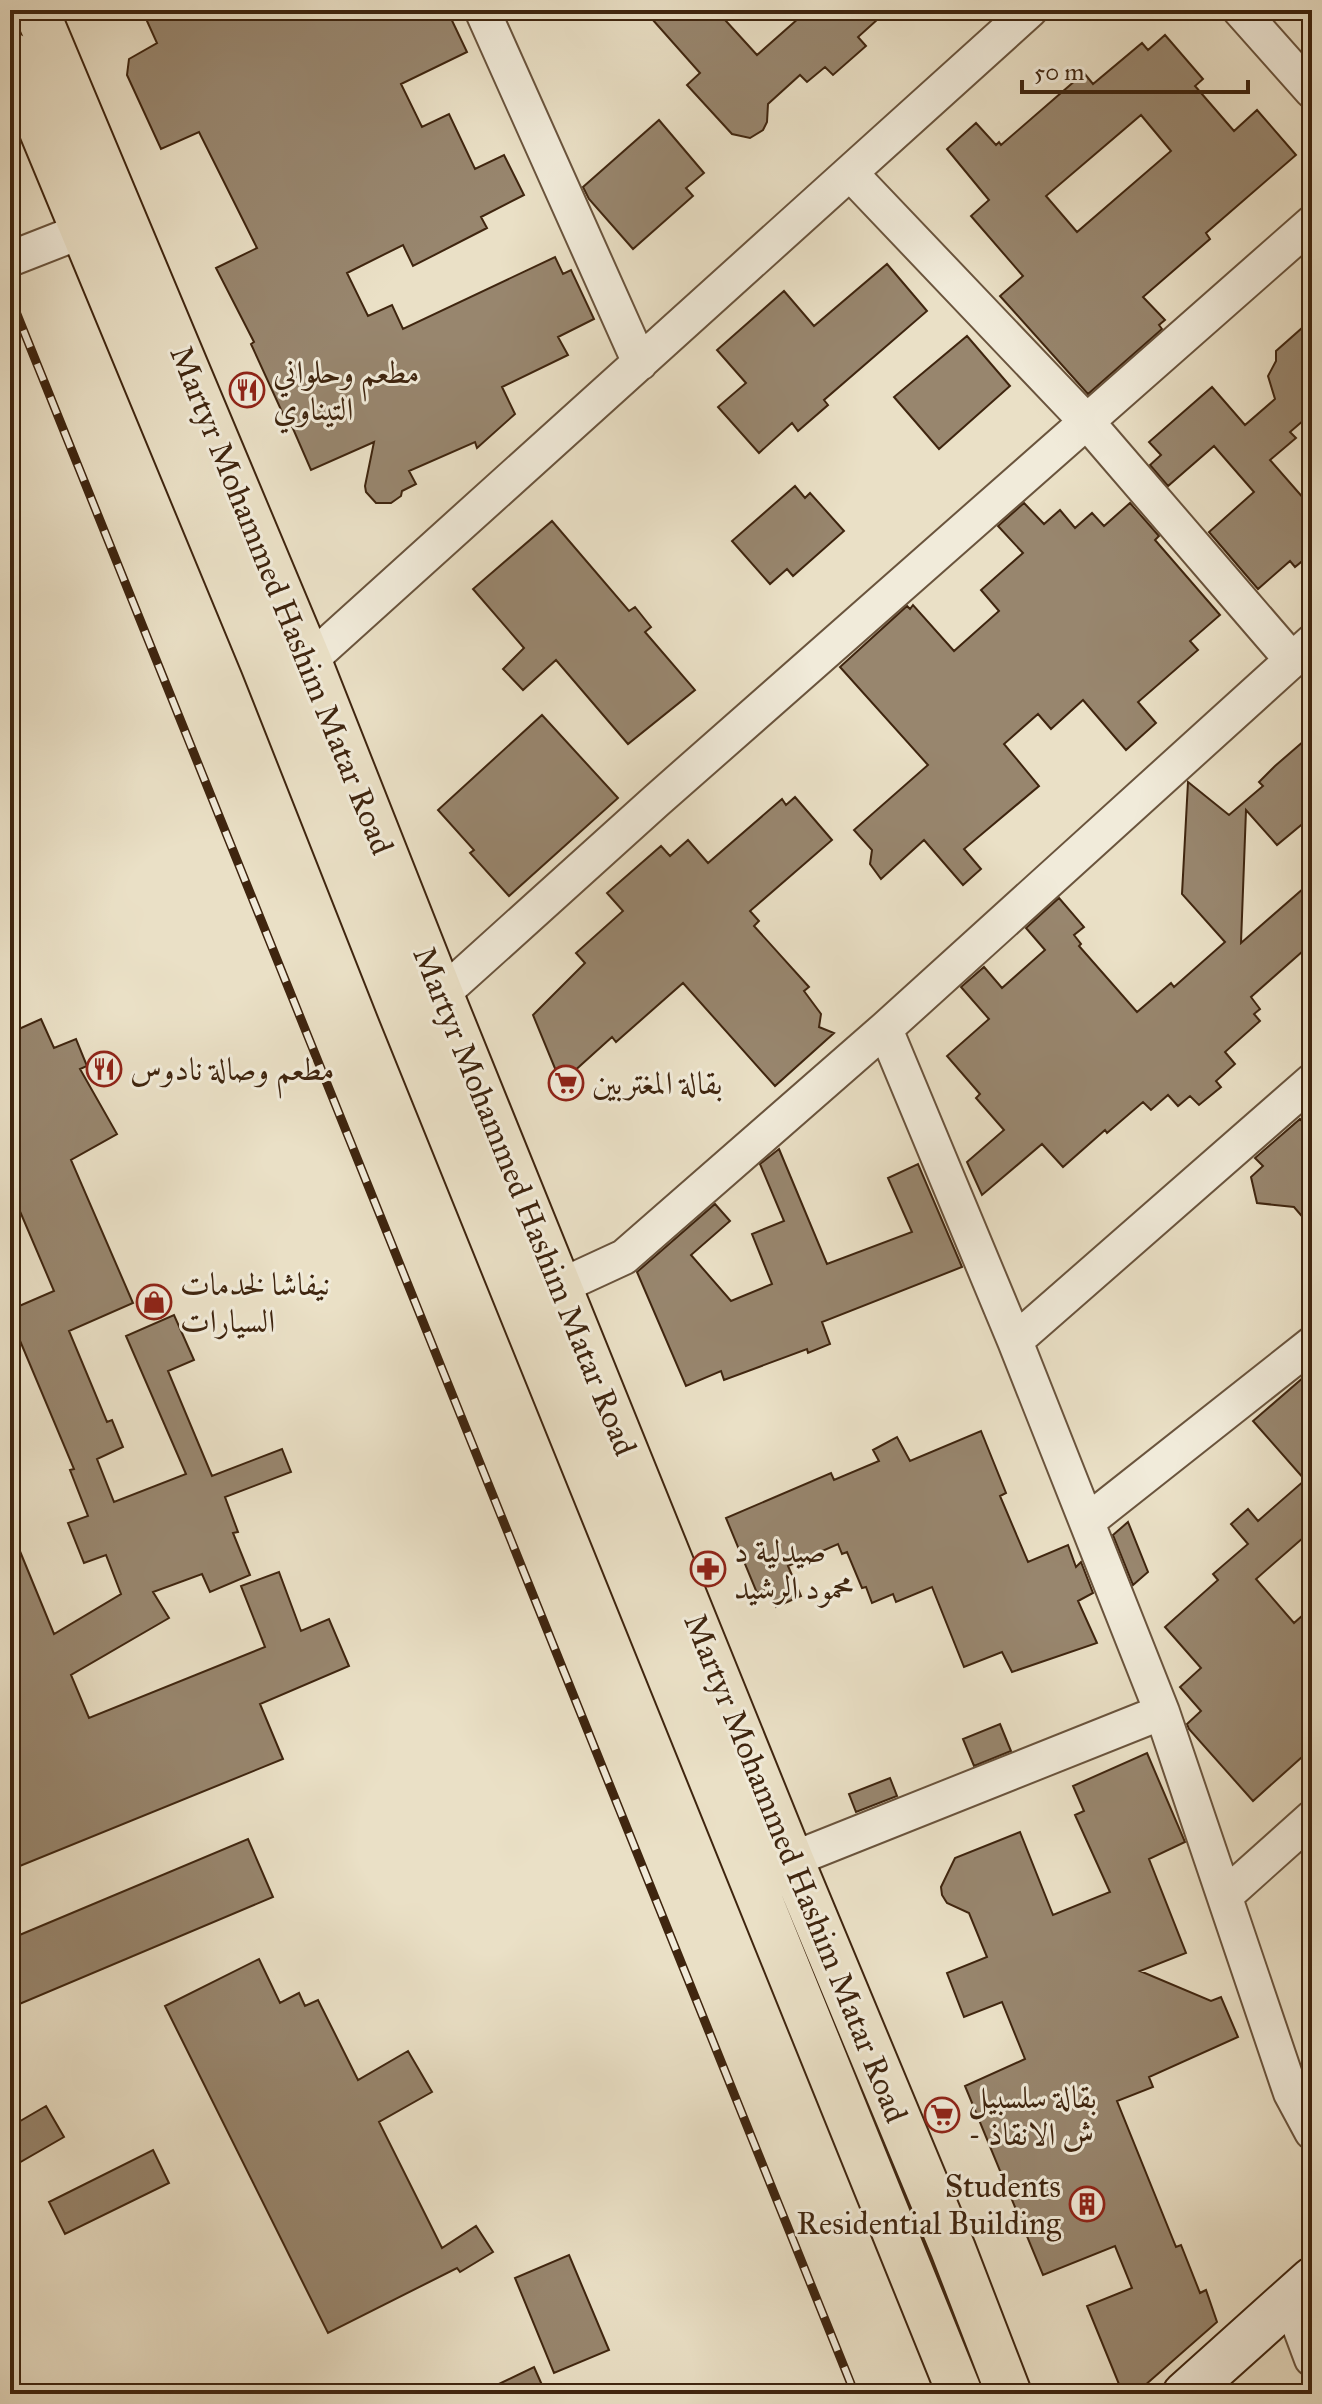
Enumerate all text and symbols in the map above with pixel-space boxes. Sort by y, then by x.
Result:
scale bar [1022,44,1248,94]
text: 50 m [1034,57,1084,87]
street label: Martyr Mohammed Hashim Matar Road [161,340,402,860]
place label: مطعم وحلواني التيناوي [273,353,419,434]
restaurant icon: مطعم وحلواني التيناوي [228,371,266,409]
street label: Martyr Mohammed Hashim Matar Road [404,941,645,1461]
restaurant icon: مطعم وصالة نادوس [85,1050,123,1088]
place label: مطعم وصالة نادوس [130,1050,335,1099]
supermarket icon: بقالة المغتربين [547,1064,585,1102]
place label: بقالة المغتربين [592,1064,722,1103]
place label: نيفاشا لخدمات السيارات [180,1265,331,1341]
shop icon: نيفاشا لخدمات السيارات [135,1283,173,1321]
place label: صيدلية د محمود الرشيد [734,1532,854,1608]
pharmacy icon: صيدلية د محمود الرشيد [689,1550,727,1588]
street label: Martyr Mohammed Hashim Matar Road [675,1608,916,2128]
place label: بقالة سلسبيل - ش الانقاذ [968,2078,1097,2154]
supermarket icon: بقالة سلسبيل - ش الانقاذ [923,2096,961,2134]
place label: Students Residential Building [797,2167,1062,2243]
building icon: Students Residential Building [1068,2185,1106,2223]

